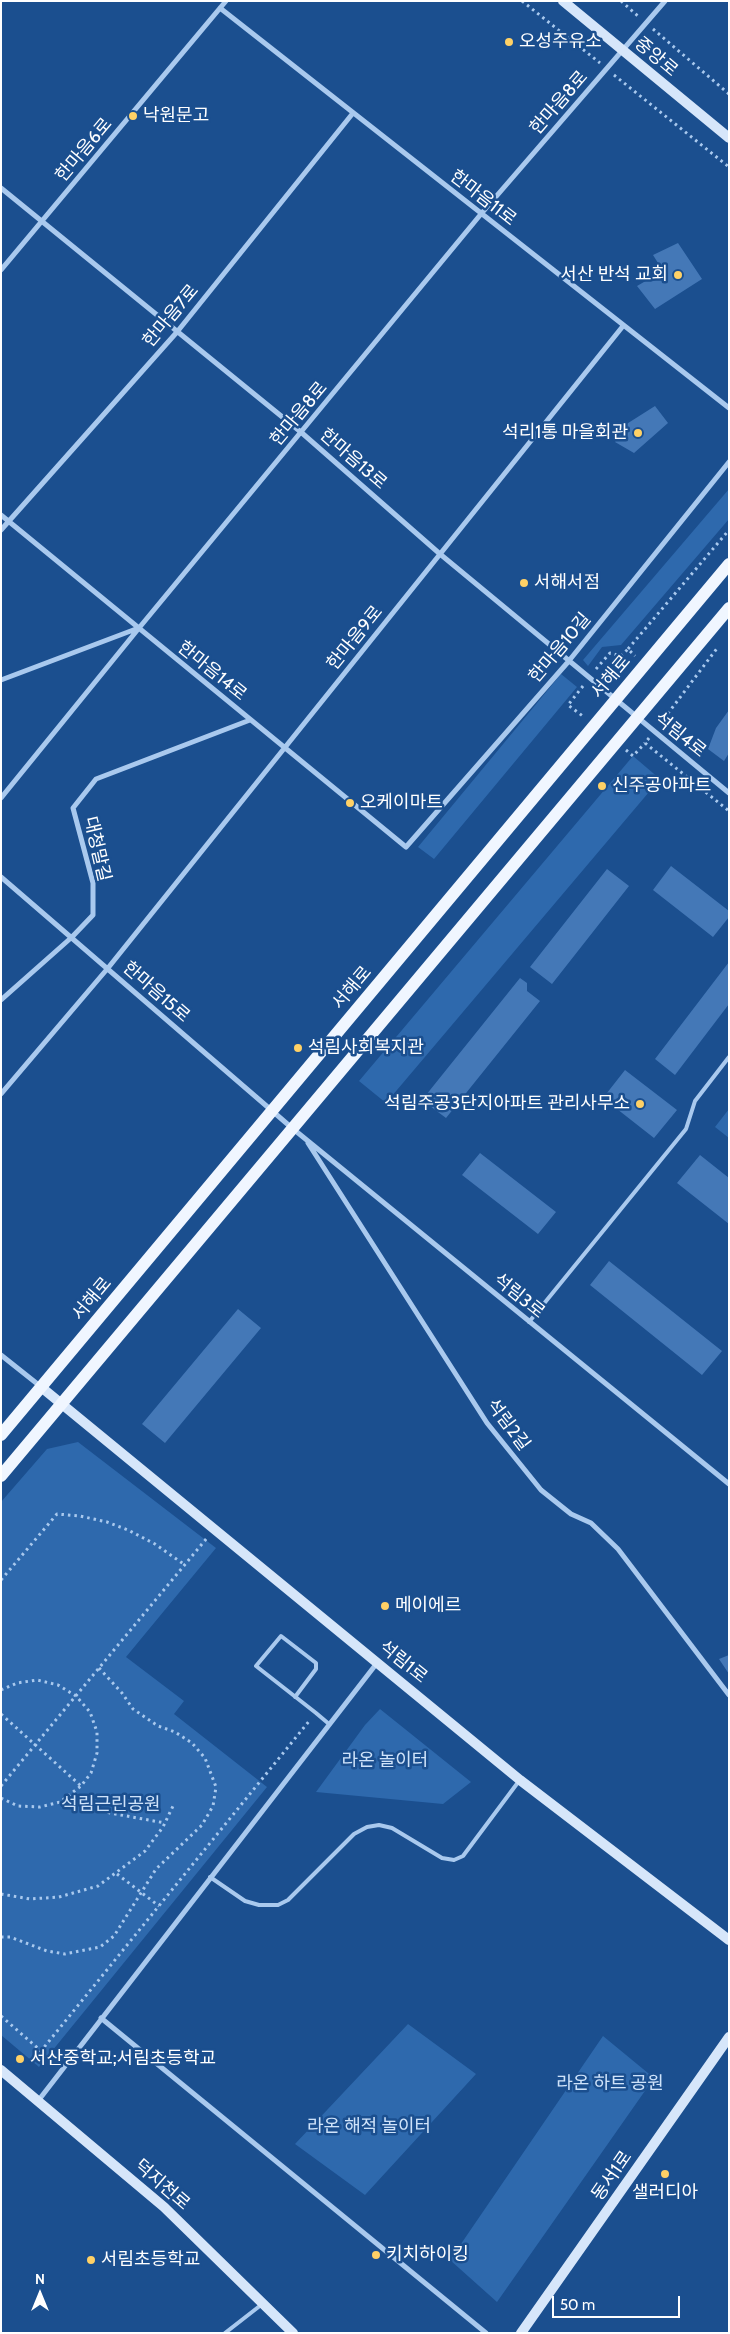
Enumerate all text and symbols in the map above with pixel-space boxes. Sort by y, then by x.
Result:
place label: 오성주유소 [519,31,602,53]
street label: 중앙로 [630,33,682,81]
marker: 오성주유소 [503,36,515,48]
street label: 한마음8로 [526,67,592,139]
place label: 낙원문고 [143,105,209,127]
marker: 낙원문고 [127,110,139,122]
street label: 한마음6로 [51,114,117,186]
street label: 한마음11로 [446,165,520,231]
place label: 서산 반석 교회 [561,264,668,286]
marker: 서산 반석 교회 [672,269,684,281]
street label: 한마음7로 [139,280,203,352]
street label: 한마음8로 [266,378,332,450]
place label: 석리1통 마을회관 [502,422,628,444]
street label: 한마음13로 [315,424,391,494]
marker: 석리1통 마을회관 [632,427,644,439]
place label: 서해서점 [534,572,600,594]
marker: 서해서점 [518,577,530,589]
street label: 한마음9로 [323,601,387,675]
street label: 한마음10길 [525,609,595,687]
street label: 한마음14로 [173,637,251,705]
street label: 서해로 [587,651,635,703]
street label: 석림4로 [650,708,710,762]
place label: 신주공아파트 [612,775,711,797]
marker: 신주공아파트 [596,780,608,792]
place label: 오케이마트 [360,792,443,814]
marker: 오케이마트 [344,797,356,809]
street label: 대청말길 [79,814,115,884]
street label: 한마음15로 [118,957,194,1027]
street label: 서해로 [328,962,376,1014]
place label: 석림사회복지관 [308,1037,424,1059]
marker: 석림사회복지관 [292,1042,304,1054]
place label: 석림주공3단지아파트 관리사무소 [384,1093,630,1115]
marker: 석림주공3단지아파트 관리사무소 [634,1098,646,1110]
street label: 석림3로 [489,1269,549,1323]
street label: 서해로 [68,1273,116,1325]
street label: 석림2길 [482,1395,534,1455]
place label: 메이에르 [395,1595,461,1617]
marker: 메이에르 [379,1600,391,1612]
street label: 석림1로 [375,1636,431,1688]
park label: 라온 놀이터 [342,1750,428,1772]
park label: 석림근린공원 [61,1794,161,1816]
place label: 서산중학교;서림초등학교 [30,2048,216,2070]
marker: 서산중학교;서림초등학교 [14,2053,26,2065]
park label: 라온 하트 공원 [556,2073,664,2095]
park label: 라온 해적 놀이터 [307,2116,431,2138]
street label: 동서1로 [587,2147,637,2205]
street label: 덕지천로 [130,2155,194,2215]
marker: 샐러디아 [659,2168,671,2180]
place label: 샐러디아 [632,2182,698,2204]
place label: 키치하이킹 [386,2244,469,2266]
place label: 서림초등학교 [101,2249,200,2271]
marker: 키치하이킹 [370,2249,382,2261]
marker: 서림초등학교 [85,2254,97,2266]
north arrow [15,2269,65,2319]
text: N [35,2270,45,2288]
scale bar [555,2286,682,2318]
text: 50 m [560,2296,595,2314]

